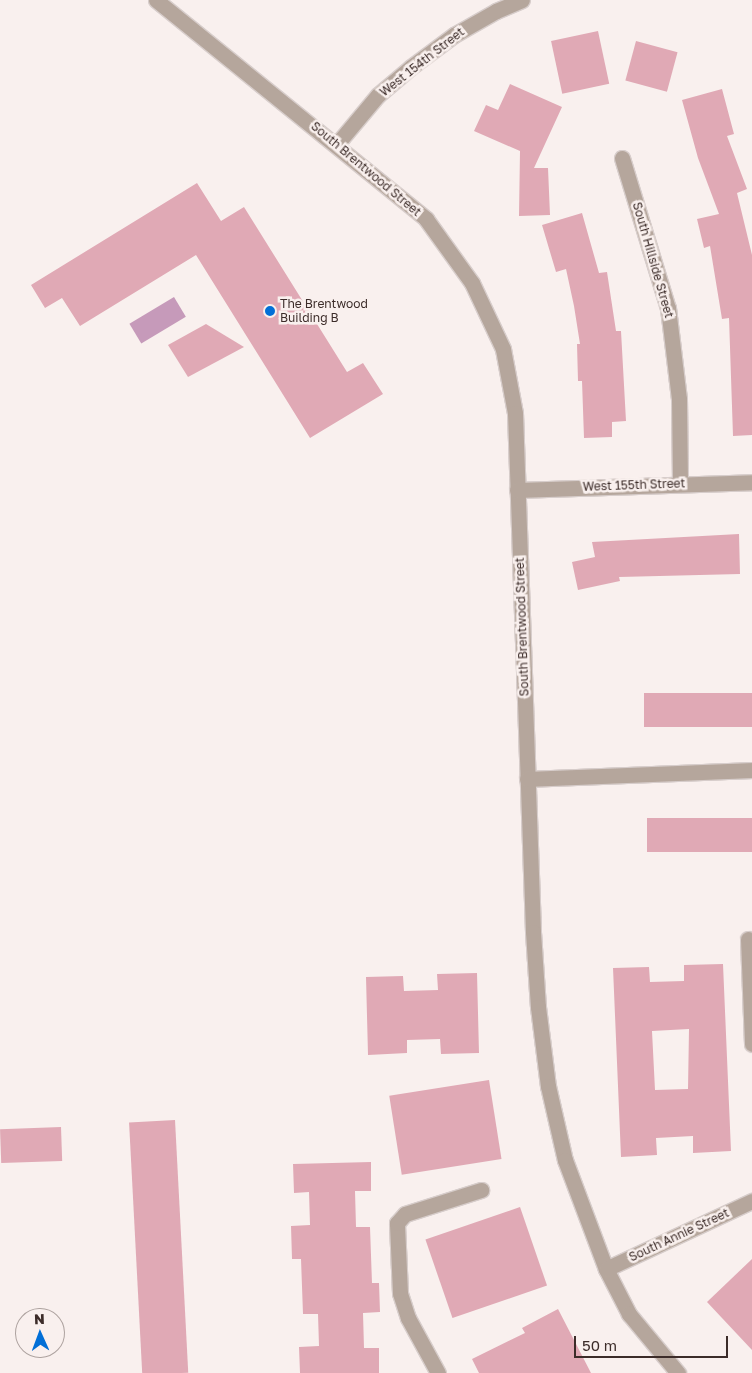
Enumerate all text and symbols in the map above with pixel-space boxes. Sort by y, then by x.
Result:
street label: West 154th Street [377,25,467,99]
street label: South Brentwood Street [308,119,424,219]
street label: South Hillside Street [630,200,676,320]
place label: The Brentwood Building B [280,297,368,325]
marker: The Brentwood Building B [264,305,276,317]
street label: West 155th Street [582,476,686,494]
street label: South Brentwood Street [512,557,532,697]
street label: South Annie Street [627,1205,731,1265]
north arrow [15,1308,65,1358]
text: N [34,1310,45,1327]
scale bar [577,1326,731,1358]
text: 50 m [582,1336,617,1354]

